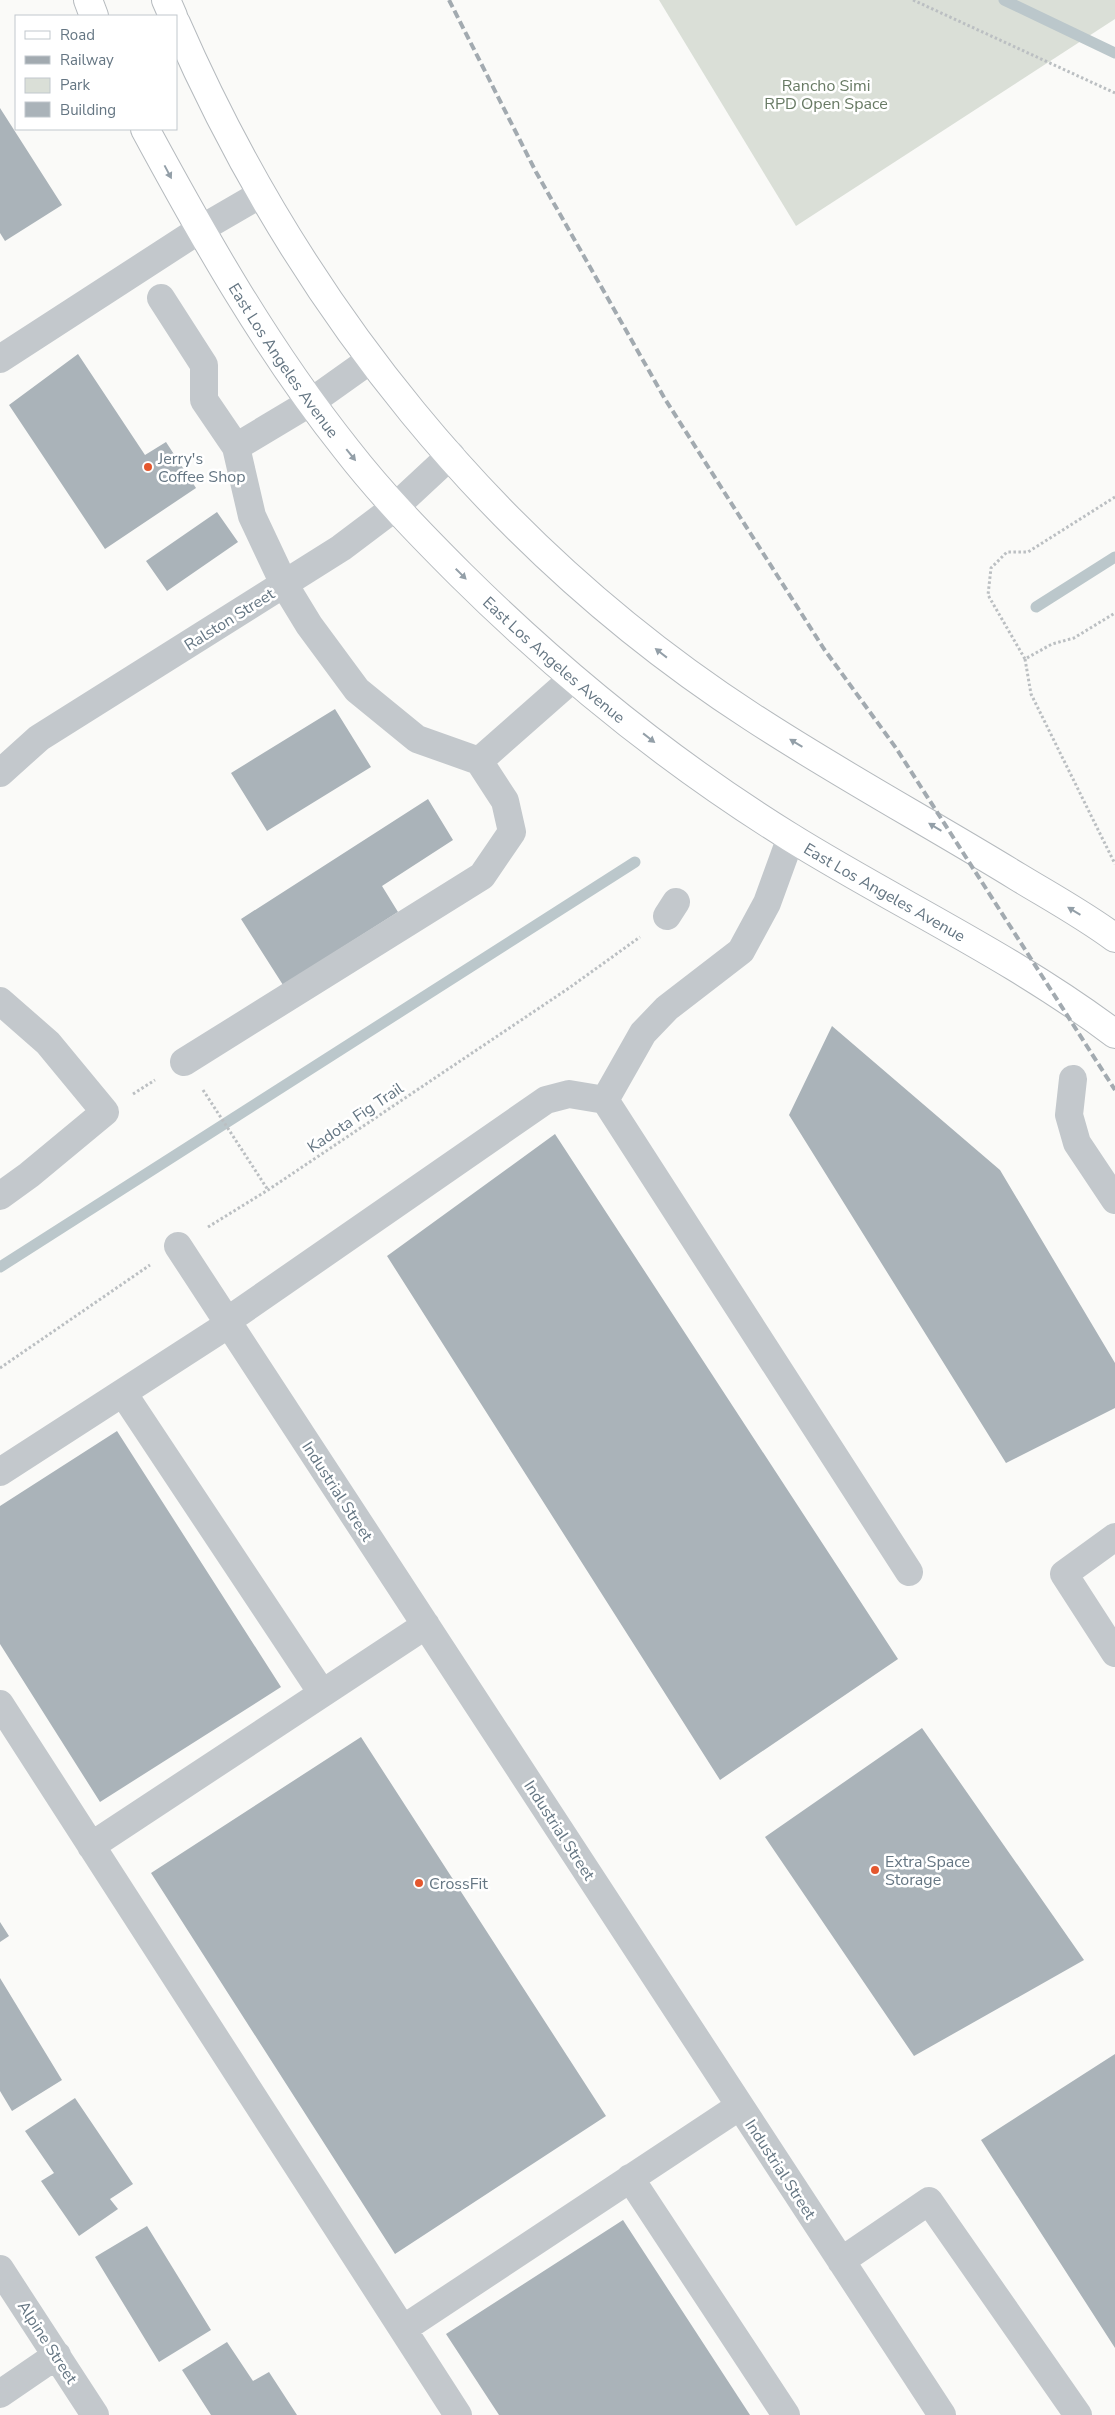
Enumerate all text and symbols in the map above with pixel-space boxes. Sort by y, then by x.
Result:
legend [15,15,178,130]
text: Road [60,25,95,45]
text: Railway [60,50,114,70]
text: Park [60,75,90,95]
park label: Rancho Simi RPD Open Space [764,75,888,115]
text: Building [60,100,116,120]
one-way arrow [164,164,172,179]
street label: East Los Angeles Avenue [223,279,343,443]
place label: Jerry's Coffee Shop [157,448,246,488]
one-way arrow [345,448,356,461]
marker: Jerry's Coffee Shop [142,461,154,473]
one-way arrow [454,568,466,580]
street label: Ralston Street [180,583,279,656]
street label: East Los Angeles Avenue [478,592,629,729]
one-way arrow [655,647,668,658]
one-way arrow [642,733,655,744]
one-way arrow [789,739,802,748]
one-way arrow [929,822,942,831]
street label: East Los Angeles Avenue [799,838,969,947]
one-way arrow [1068,907,1081,916]
street label: Kadota Fig Trail [303,1077,408,1158]
street label: Industrial Street [297,1437,378,1546]
street label: Industrial Street [519,1776,600,1885]
place label: Extra Space Storage [885,1851,970,1891]
marker: Extra Space Storage [869,1864,881,1876]
place label: CrossFit [429,1873,488,1895]
marker: CrossFit [413,1877,425,1889]
street label: Industrial Street [740,2115,821,2224]
street label: Alpine Street [12,2297,82,2389]

